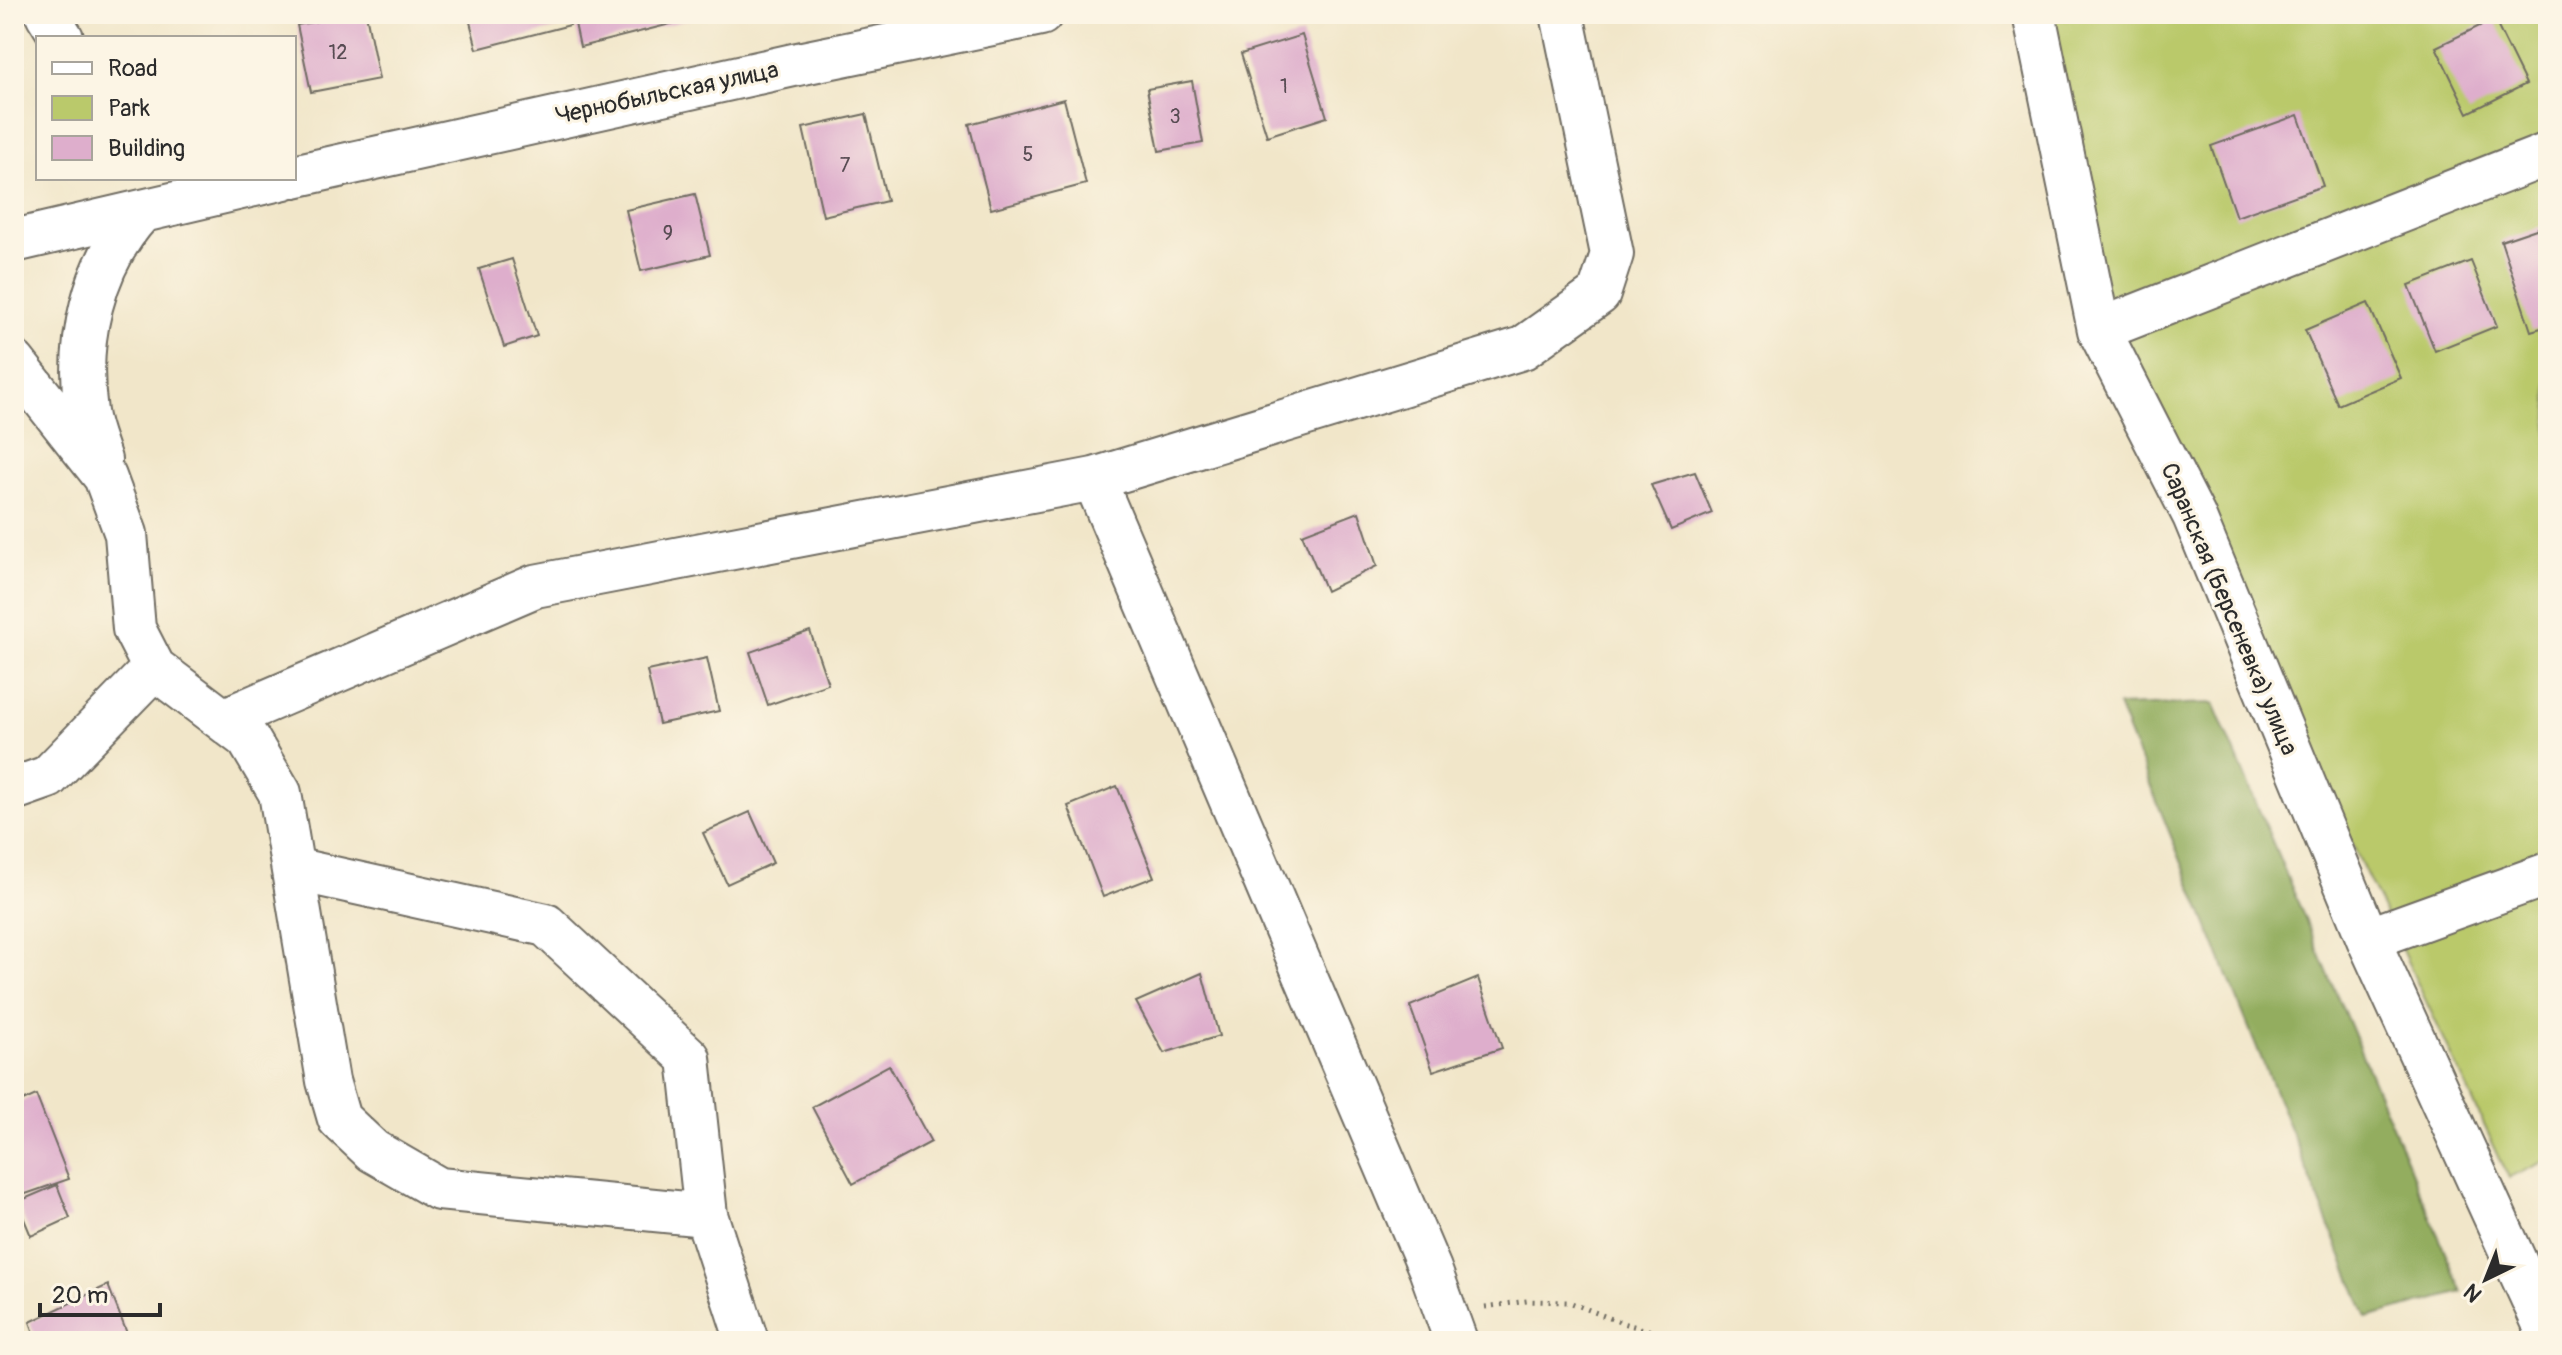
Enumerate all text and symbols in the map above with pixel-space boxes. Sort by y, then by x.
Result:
legend [36,36,296,180]
house number: 12 [329,40,348,65]
text: Road [108,54,158,83]
street label: Чернобыльская улица [553,55,781,131]
house number: 1 [1280,74,1288,99]
text: Park [108,94,150,123]
house number: 3 [1169,104,1181,129]
text: Building [108,134,185,163]
house number: 5 [1023,142,1033,167]
house number: 7 [840,153,851,178]
house number: 9 [663,221,673,246]
street label: Саранская (Берсеневка) улица [2154,459,2304,759]
north arrow [2446,1239,2526,1319]
scale bar [40,1267,160,1317]
text: N [2458,1277,2488,1308]
text: 20 m [52,1281,108,1310]

